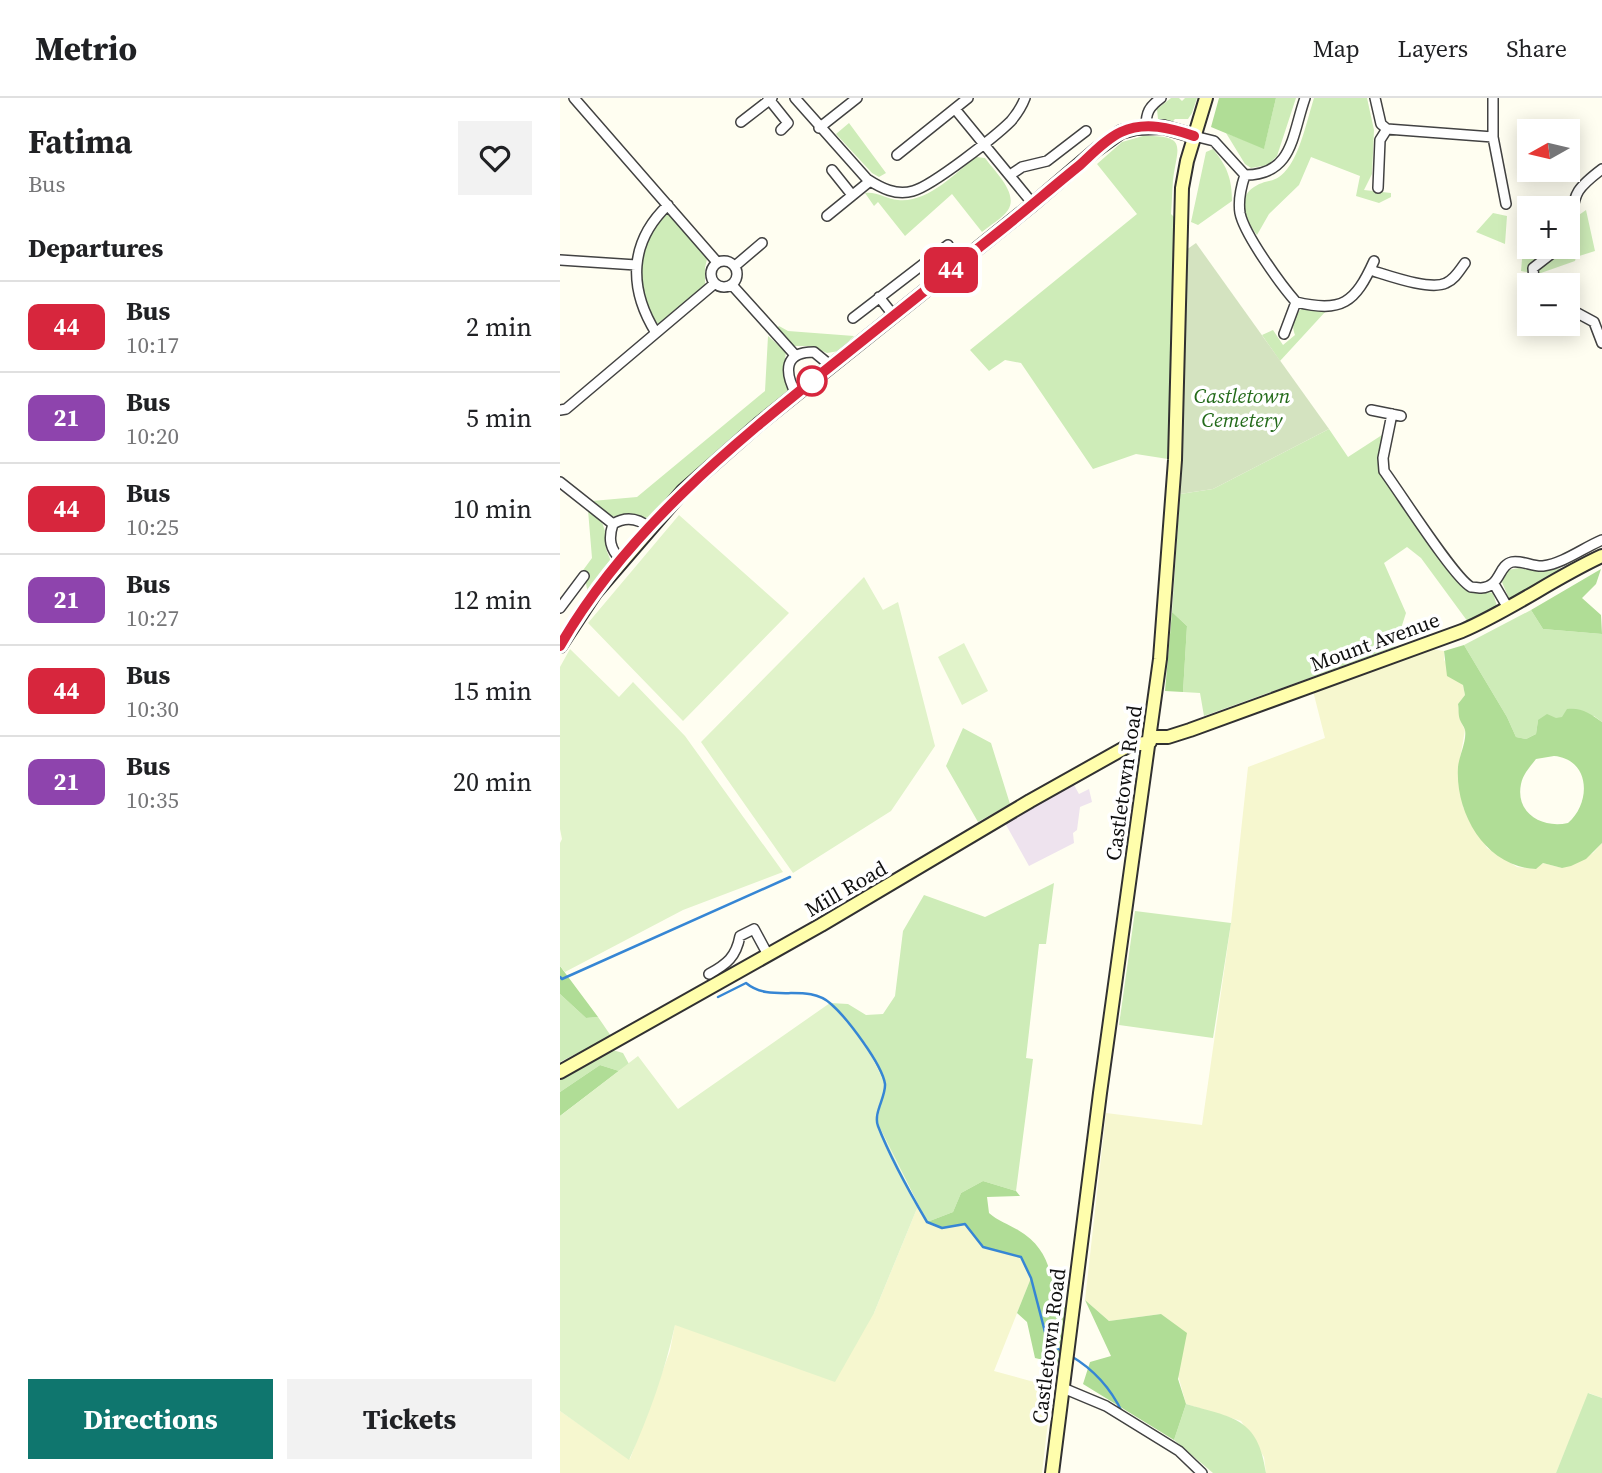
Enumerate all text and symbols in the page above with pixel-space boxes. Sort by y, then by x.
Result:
text: Metrio [35,26,137,71]
text: Map [1313,32,1360,65]
text: Layers [1398,32,1468,65]
text: Share [1506,32,1567,65]
text: Fatima [28,119,132,164]
north arrow [1517,119,1580,182]
map controls [1517,119,1580,336]
button: heart [458,121,532,195]
text: Bus [28,168,65,200]
button: + [1517,196,1580,259]
text: Departures [28,230,163,266]
line badge: 44 [920,247,982,293]
text: 44 [938,253,964,286]
button: − [1517,273,1580,336]
text: Bus [126,293,170,329]
text: 2 min [466,309,532,345]
text: 44 [53,310,80,343]
text: 10:17 [126,329,179,361]
unlabelled marker [797,366,827,396]
park label: Castletown Cemetery [1194,381,1290,434]
text: Bus [126,384,170,420]
text: 5 min [466,400,532,436]
text: 21 [53,401,80,434]
text: 10:20 [126,420,179,452]
text: Bus [126,475,170,511]
text: 10 min [453,491,532,527]
text: 44 [53,492,80,525]
text: 10:25 [126,511,179,543]
text: Bus [126,566,170,602]
text: 12 min [453,582,532,618]
text: 21 [53,583,80,616]
text: 10:27 [126,602,179,634]
street label: Mount Avenue [1306,605,1443,678]
text: Bus [126,657,170,693]
text: 15 min [453,673,532,709]
text: 44 [53,674,80,707]
text: 10:30 [126,693,179,725]
street label: Castletown Road [1098,703,1149,862]
text: Bus [126,748,170,784]
text: 20 min [453,764,532,800]
text: 21 [53,765,80,798]
text: 10:35 [126,784,179,816]
street label: Mill Road [799,853,892,924]
street label: Castletown Road [1025,1266,1072,1425]
button: Directions [28,1379,273,1459]
button: Tickets [287,1379,532,1459]

